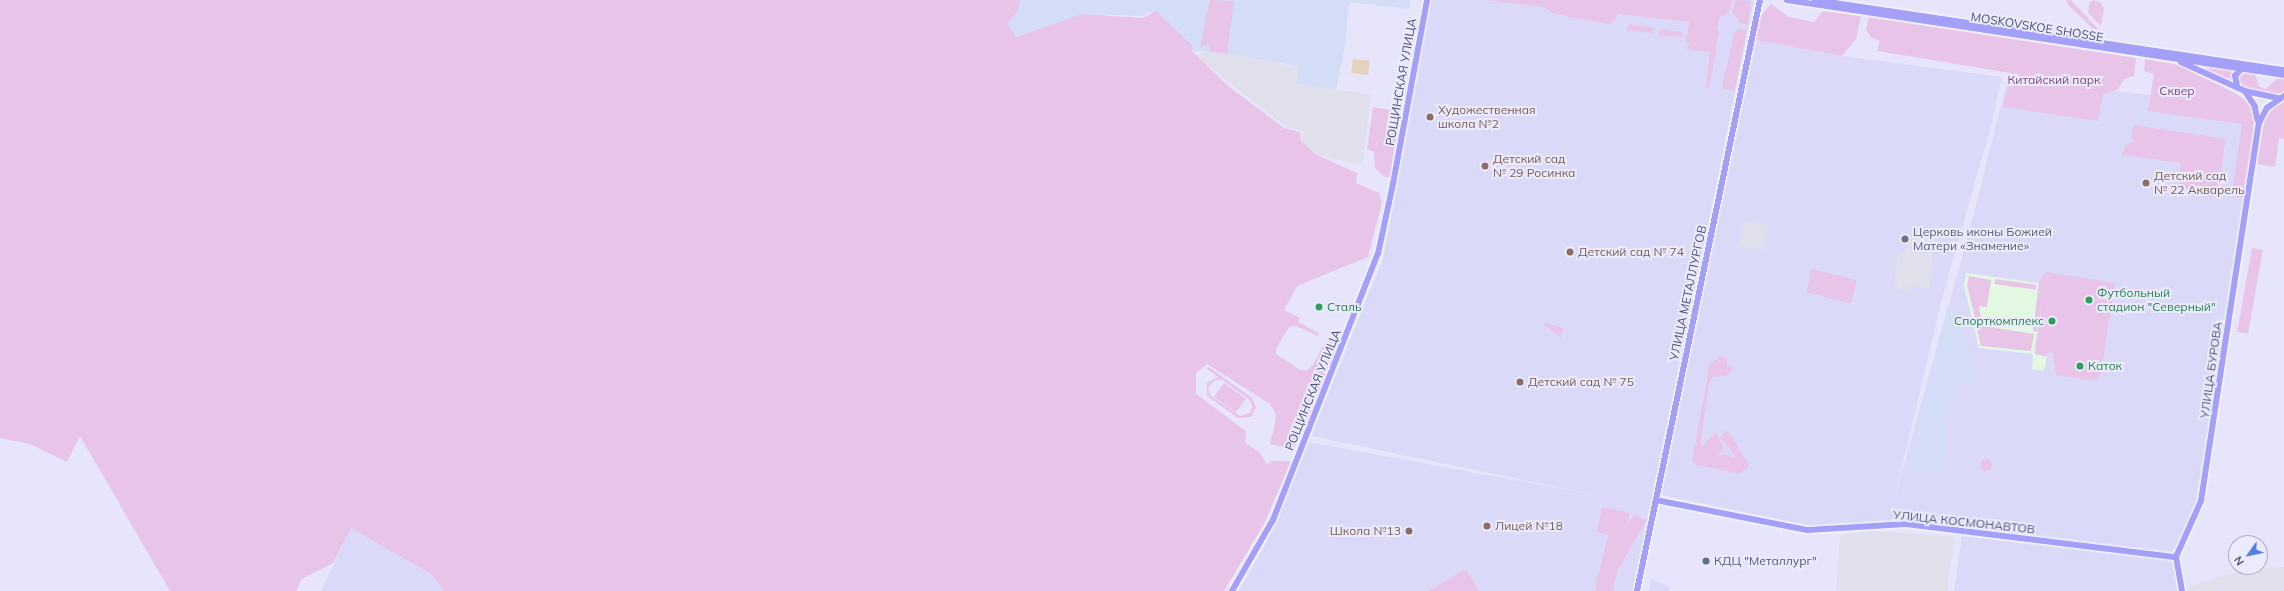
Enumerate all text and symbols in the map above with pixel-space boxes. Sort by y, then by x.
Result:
street label: MOSKOVSKOE SHOSSE [1970,9,2104,45]
street label: РОЩИНСКАЯ УЛИЦА [1383,17,1419,147]
park label: Китайский парк [2007,73,2101,87]
park label: Сквер [2159,84,2195,98]
place label: Художественная школа №2 [1438,103,1536,131]
marker: Художественная школа №2 [1425,112,1435,122]
place label: Детский сад № 29 Росинка [1493,152,1575,180]
marker: Детский сад № 29 Росинка [1480,161,1490,171]
place label: Детский сад № 22 Акварель [2154,169,2245,197]
marker: Детский сад № 22 Акварель [2141,178,2151,188]
street label: УЛИЦА МЕТАЛЛУРГОВ [1667,224,1709,362]
place label: Церковь иконы Божией Матери «Знамение» [1913,225,2052,253]
marker: Церковь иконы Божией Матери «Знамение» [1900,234,1910,244]
place label: Детский сад № 74 [1578,245,1684,259]
marker: Детский сад № 74 [1565,247,1575,257]
place label: Футбольный стадион "Северный" [2097,286,2216,314]
marker: Футбольный стадион "Северный" [2084,295,2094,305]
place label: Сталь [1327,300,1362,314]
marker: Сталь [1314,302,1324,312]
place label: Спорткомплекс [1954,314,2044,328]
marker: Спорткомплекс [2047,316,2057,326]
street label: УЛИЦА БУРОВА [2197,321,2225,419]
street label: РОЩИНСКАЯ УЛИЦА [1282,327,1344,453]
place label: Каток [2088,359,2122,373]
marker: Каток [2075,361,2085,371]
place label: Детский сад № 75 [1528,375,1634,389]
marker: Детский сад № 75 [1515,377,1525,387]
street label: УЛИЦА КОСМОНАВТОВ [1892,507,2036,537]
place label: Лицей №18 [1495,519,1563,533]
marker: Лицей №18 [1482,521,1492,531]
place label: Школа №13 [1330,524,1401,538]
marker: Школа №13 [1404,526,1414,536]
north arrow [2228,535,2268,575]
place label: КДЦ "Металлург" [1714,554,1817,568]
text: N [2231,554,2247,568]
marker: КДЦ "Металлург" [1701,556,1711,566]

